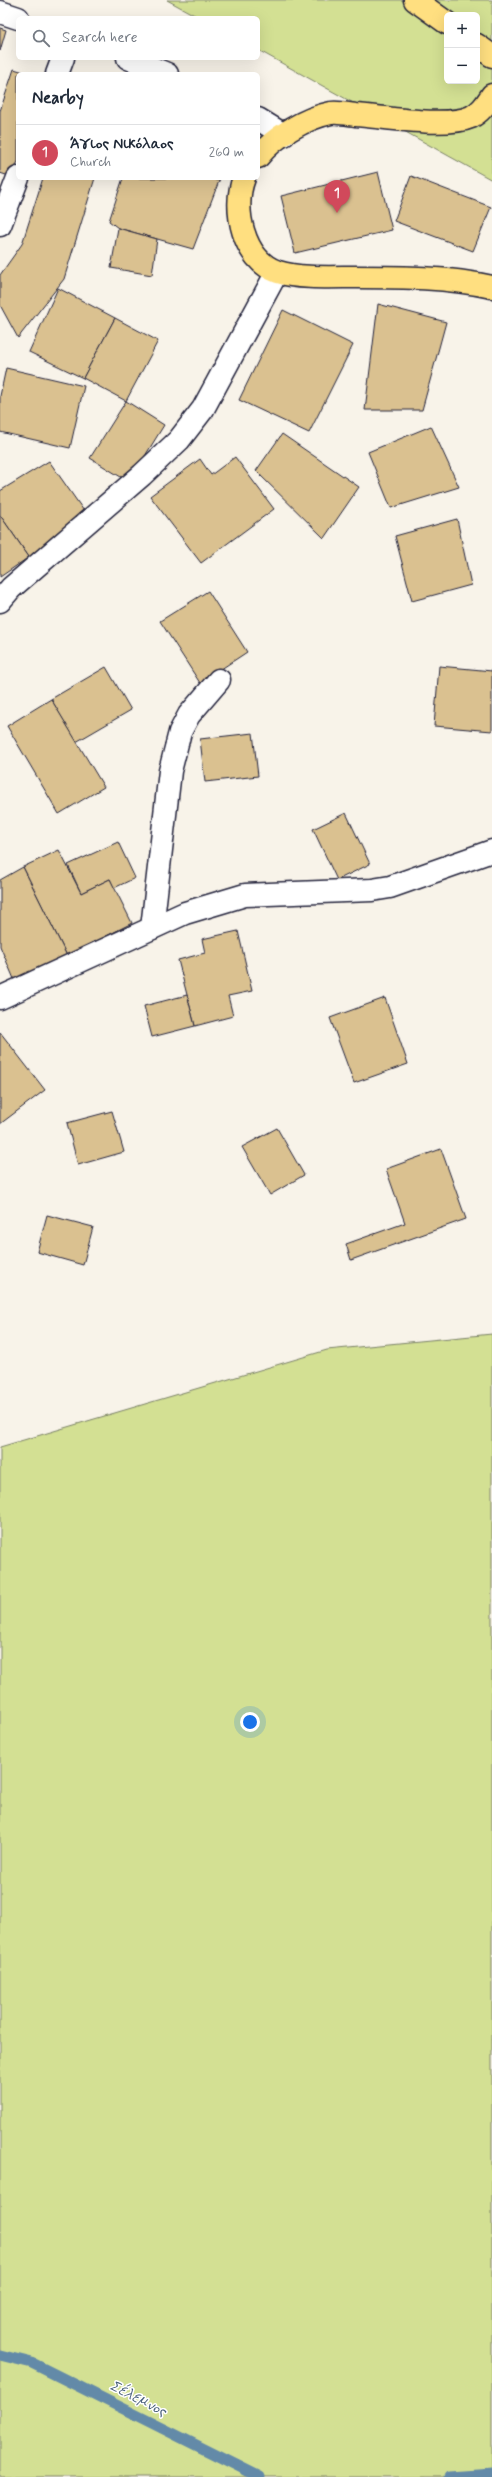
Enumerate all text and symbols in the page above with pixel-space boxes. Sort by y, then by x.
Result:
map controls [444,12,480,84]
button: + [444,12,480,48]
search box [16,16,260,60]
icon: search [30,27,52,49]
text: Search here [62,28,138,48]
button: − [444,48,480,84]
text: Nearby [32,87,84,109]
text: Άγιος Νικόλαος [70,134,174,154]
text: 1 [42,144,48,161]
text: 260 m [209,144,244,161]
text: Church [70,154,111,171]
pin: 1 [324,180,350,213]
your location [240,1712,260,1732]
water label: Σέλεμνος [106,2376,171,2422]

